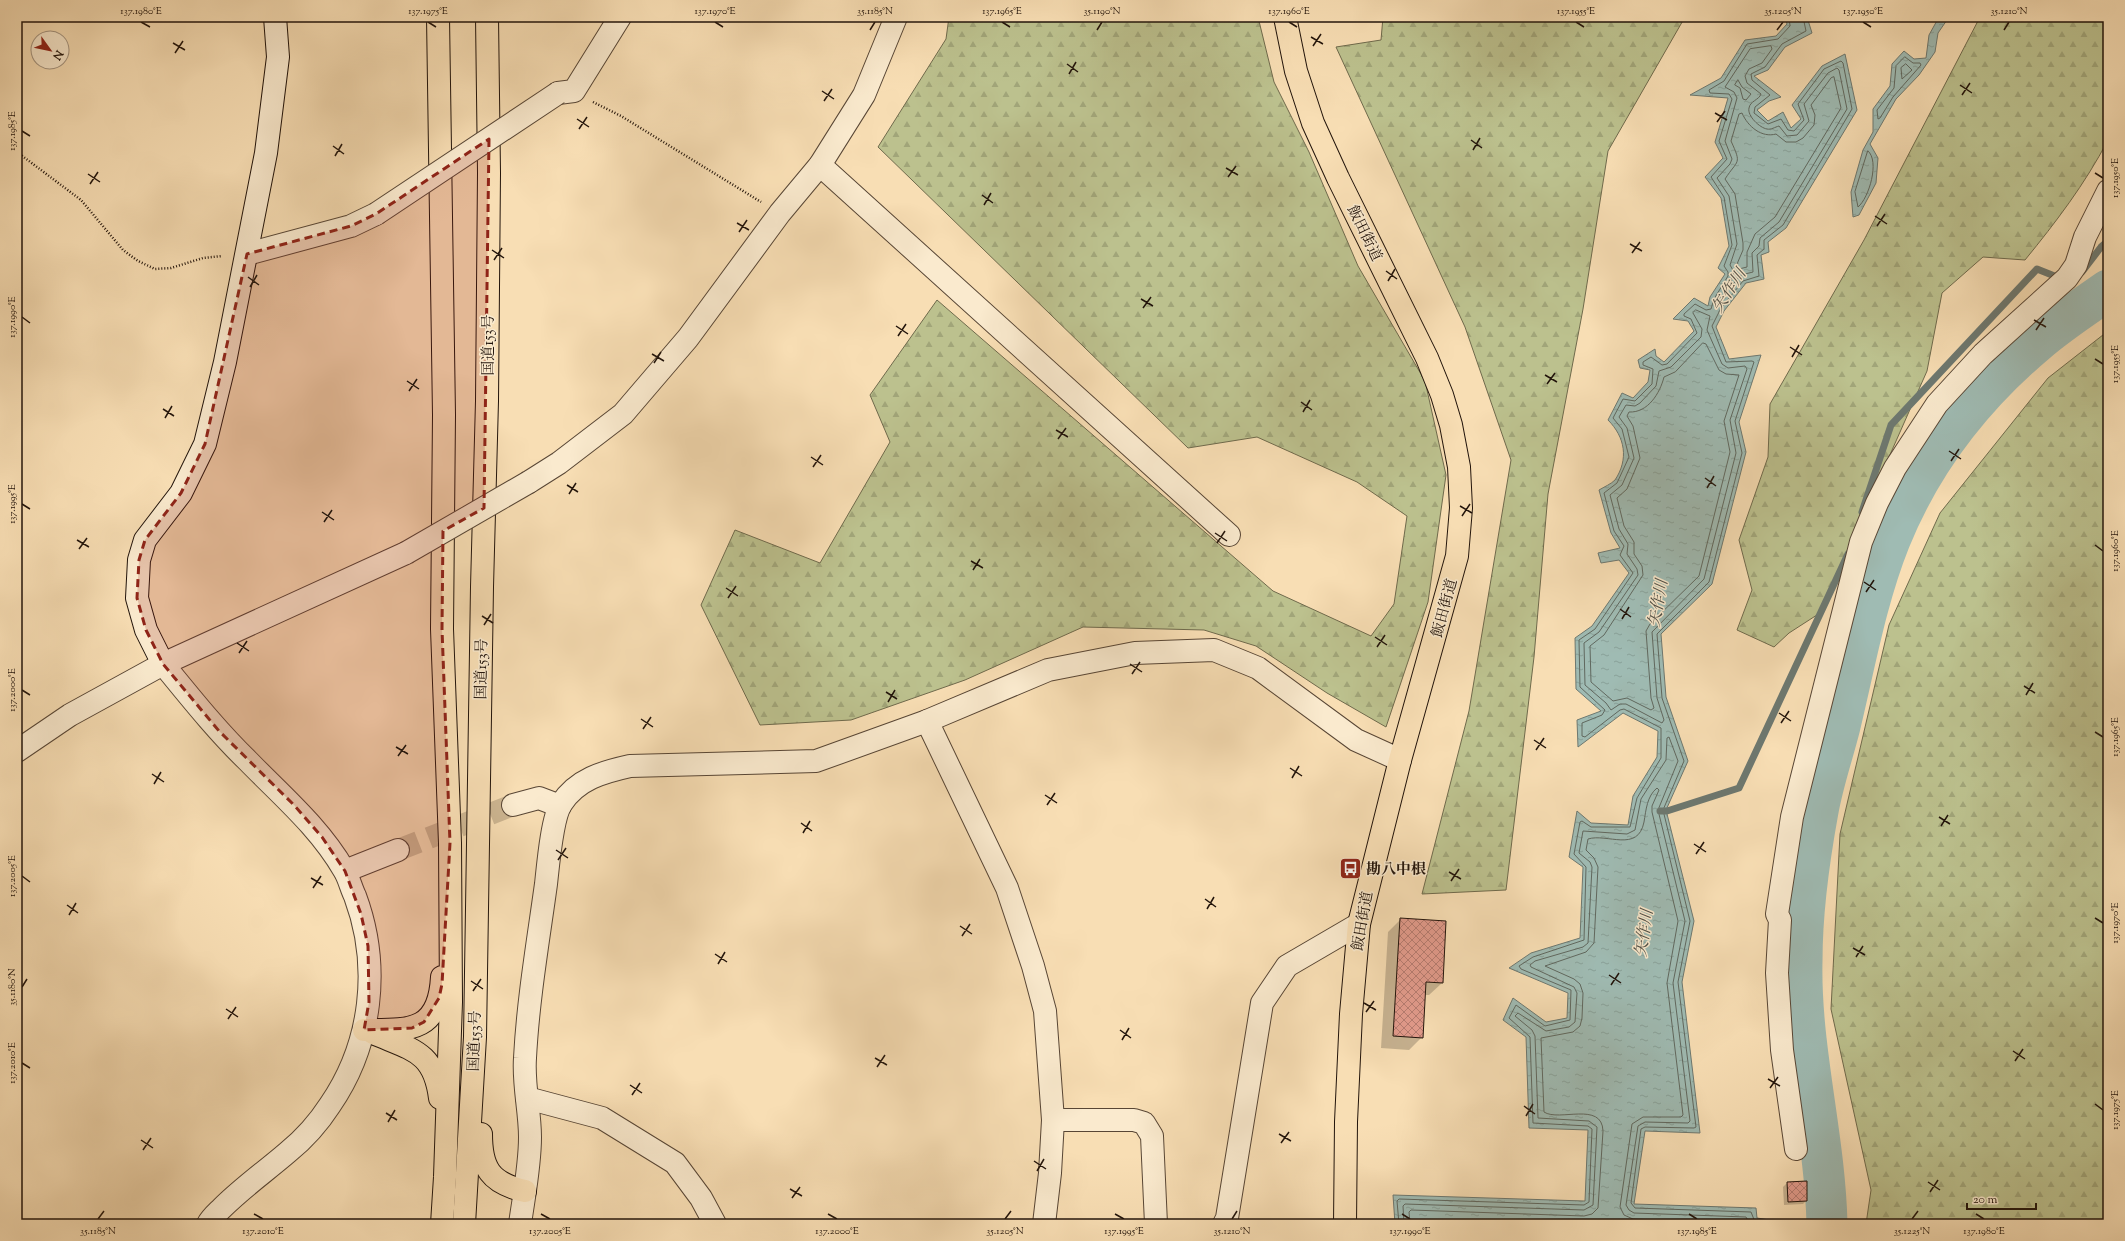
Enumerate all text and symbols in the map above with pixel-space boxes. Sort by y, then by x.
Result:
text: 137.1980°E [120,4,162,19]
text: 137.1975°E [408,4,448,19]
text: 137.1970°E [694,4,736,19]
text: 35.1185°N [857,4,893,19]
text: 137.1965°E [982,4,1022,19]
text: 35.1190°N [1083,4,1121,19]
text: 137.1960°E [1268,4,1310,19]
text: 137.1955°E [1557,4,1595,19]
text: 35.1205°N [1764,4,1802,19]
text: 137.1950°E [1843,4,1883,19]
text: 35.1210°N [1990,4,2028,19]
north arrow [30,30,70,70]
text: N [48,46,67,63]
text: 137.1985°E [5,111,20,151]
text: 137.1950°E [2108,158,2123,198]
street label: 飯田街道 [1341,202,1386,265]
water label: 矢作川 [1707,263,1754,318]
text: 137.1990°E [5,296,20,338]
street label: 国道153号 [479,314,500,376]
text: 137.1955°E [2108,345,2123,383]
text: 137.1995°E [5,484,20,524]
text: 137.1960°E [2108,530,2123,572]
water label: 矢作川 [1644,576,1675,629]
street label: 飯田街道 [1428,577,1463,640]
street label: 国道153号 [471,638,494,700]
text: 137.2000°E [5,668,20,712]
text: 137.1965°E [2108,717,2123,757]
text: 137.2005°E [5,855,20,897]
bus stop icon: 勘八中根 [1337,856,1363,882]
place label: 勘八中根 [1366,860,1426,881]
street label: 飯田街道 [1348,890,1379,953]
text: 137.1970°E [2108,902,2123,944]
water label: 矢作川 [1631,906,1660,959]
text: 35.1180°N [5,968,20,1006]
street label: 国道153号 [464,1010,487,1072]
text: 137.2010°E [5,1042,20,1084]
text: 137.1975°E [2108,1090,2123,1130]
scale bar [1967,1185,2036,1211]
text: 20 m [1973,1191,1998,1209]
text: 35.1185°N [80,1224,116,1239]
text: 137.2010°E [242,1224,284,1239]
text: 137.2005°E [529,1224,571,1239]
text: 137.2000°E [815,1224,859,1239]
text: 35.1205°N [986,1224,1024,1239]
text: 137.1995°E [1104,1224,1144,1239]
text: 35.1210°N [1213,1224,1251,1239]
text: 137.1990°E [1389,1224,1431,1239]
text: 137.1985°E [1677,1224,1717,1239]
text: 35.1225°N [1894,1224,1930,1239]
text: 137.1980°E [1963,1224,2005,1239]

